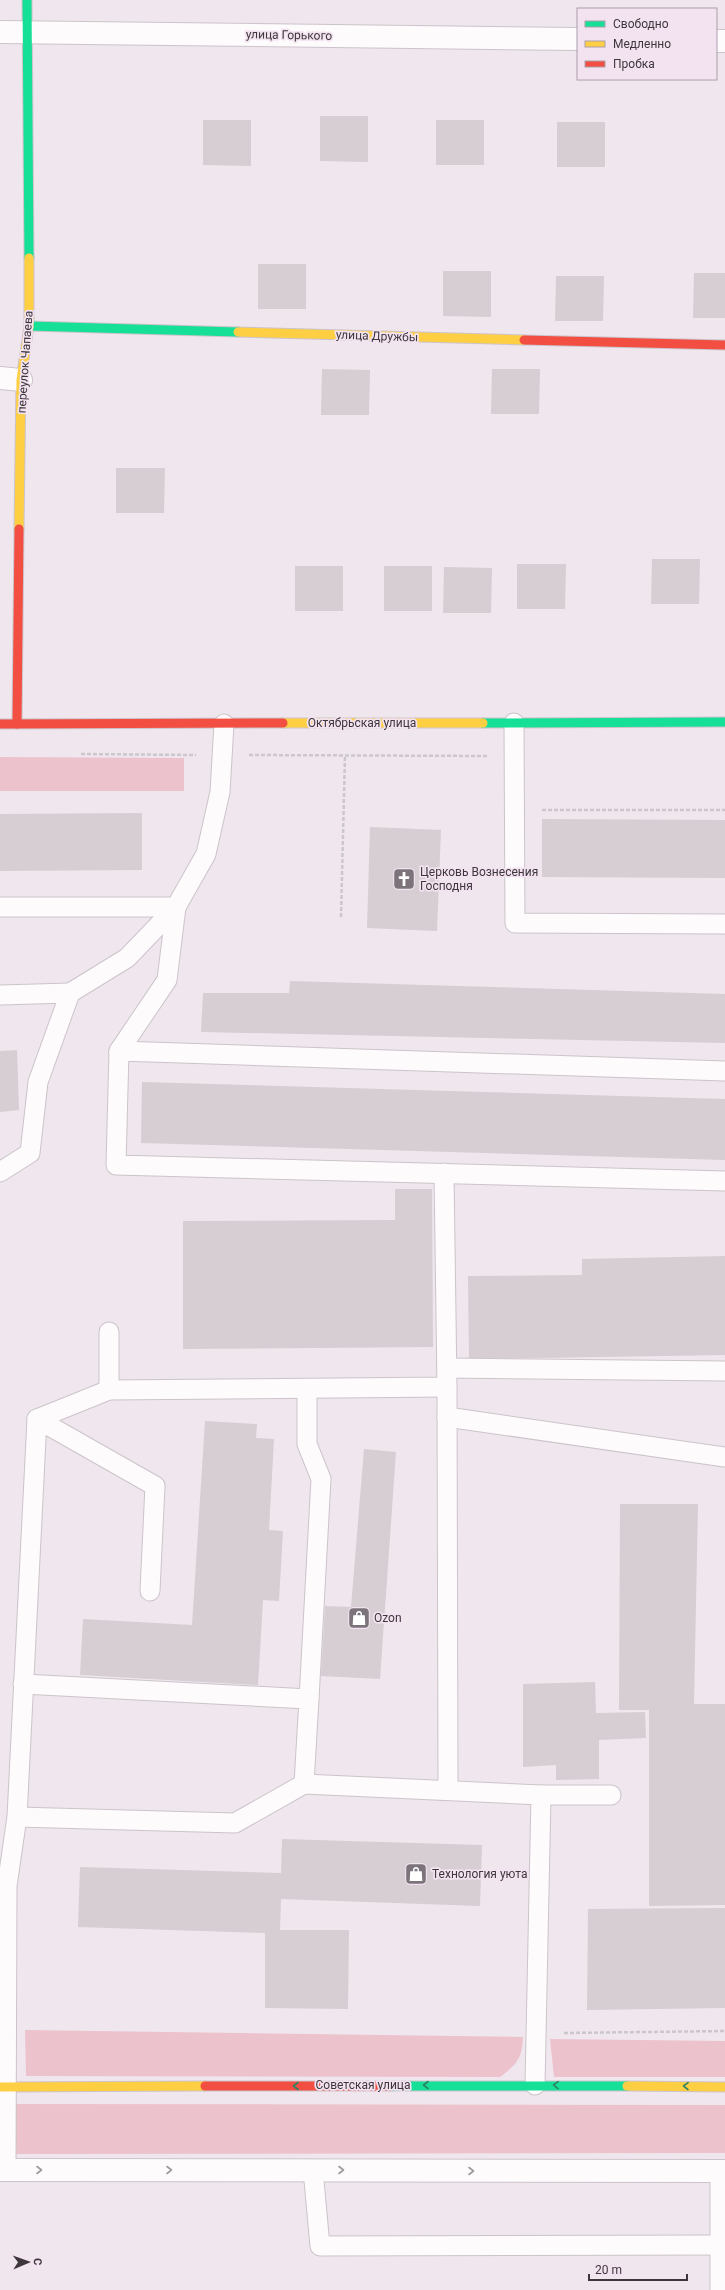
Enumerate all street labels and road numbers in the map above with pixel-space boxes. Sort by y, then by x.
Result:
street label: улица Горького [246,27,333,43]
street label: переулок Чапаева [14,310,36,414]
street label: улица Дружбы [336,328,418,344]
street label: Октябрьская улица [308,716,416,730]
street label: Советская улица [316,2078,410,2092]

